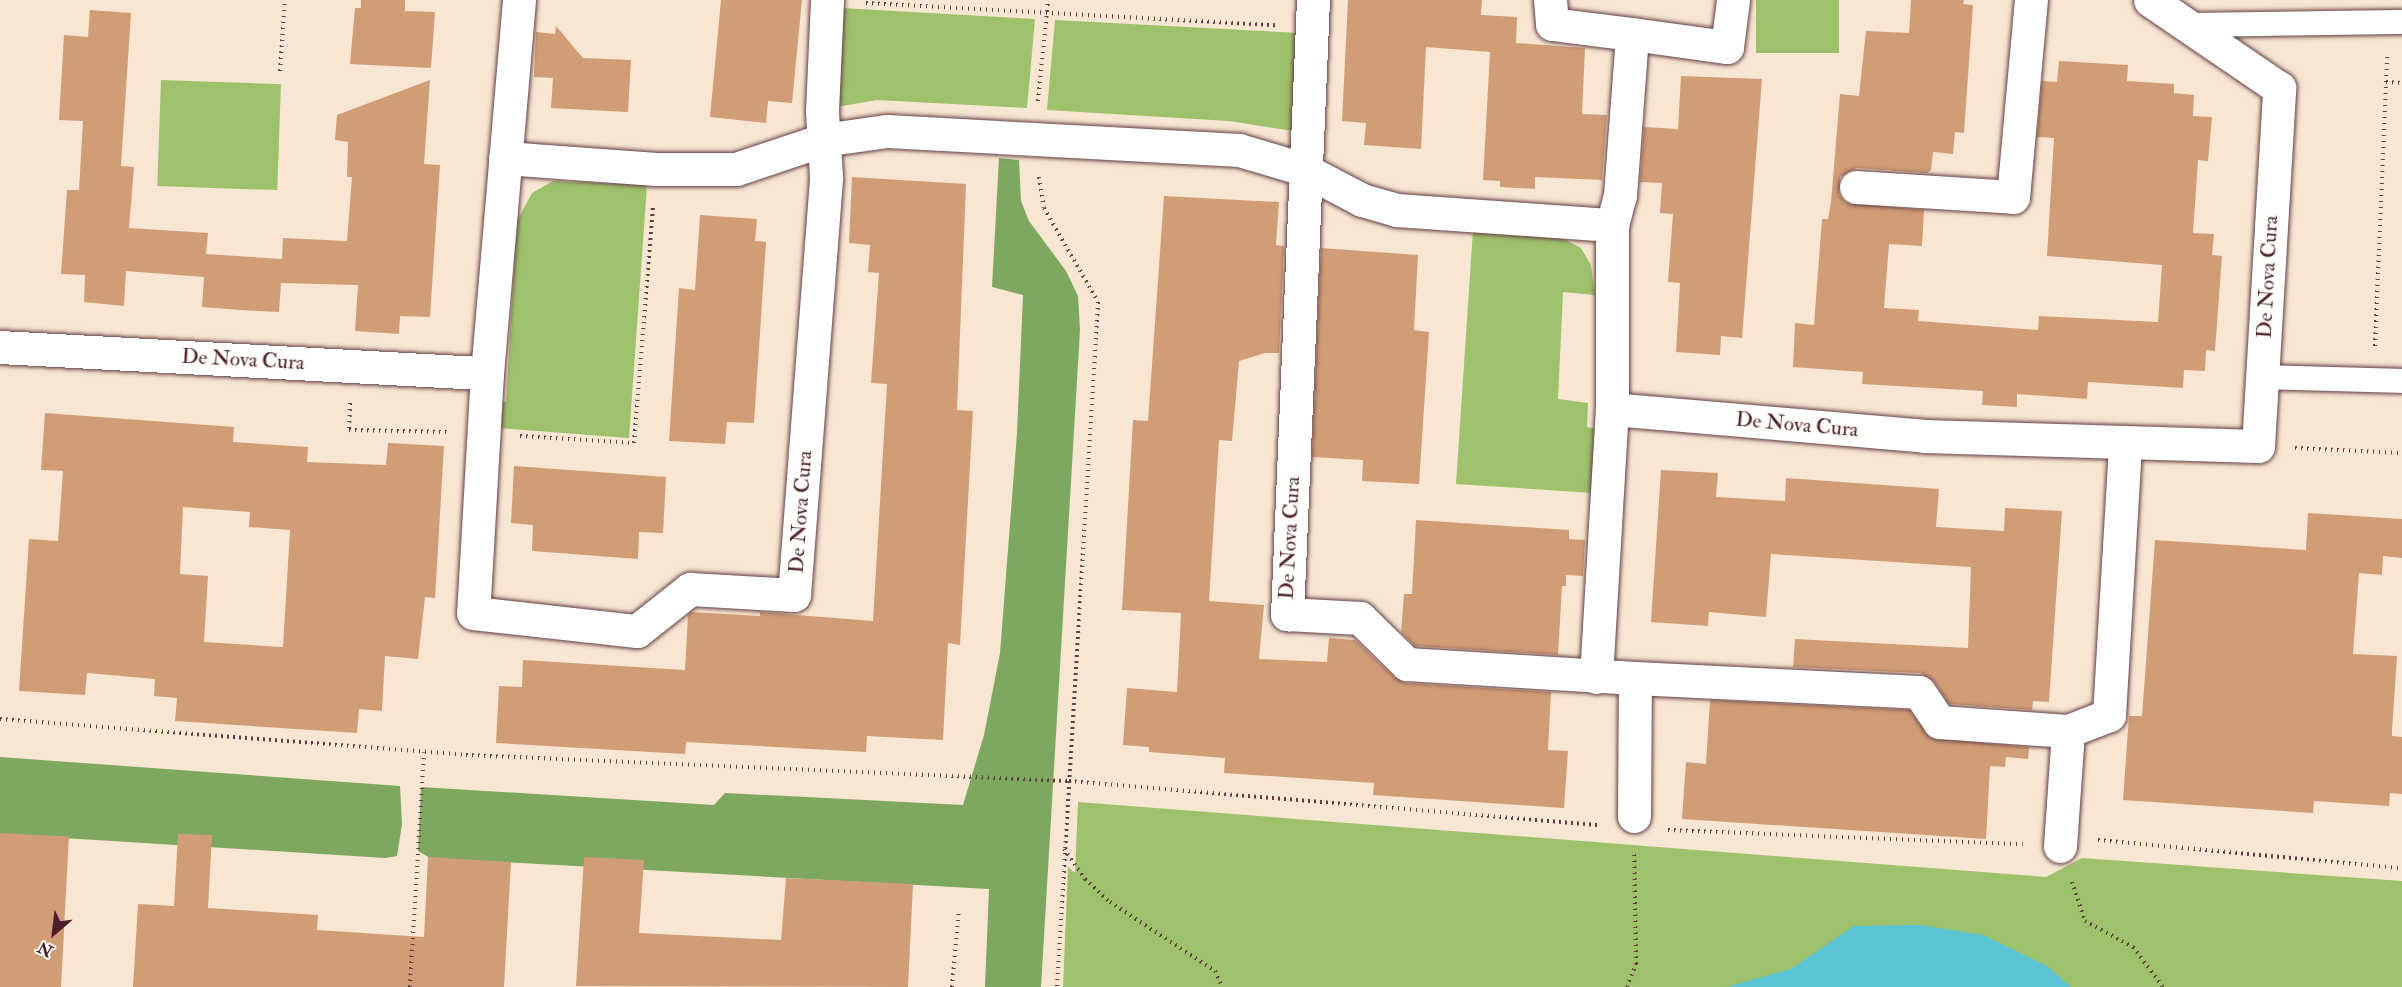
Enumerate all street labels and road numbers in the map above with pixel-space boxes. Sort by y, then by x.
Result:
street label: De Nova Cura [2252,215,2284,339]
street label: De Nova Cura [181,344,305,376]
street label: De Nova Cura [1735,407,1859,443]
street label: De Nova Cura [784,450,818,574]
street label: De Nova Cura [1274,476,1306,600]

